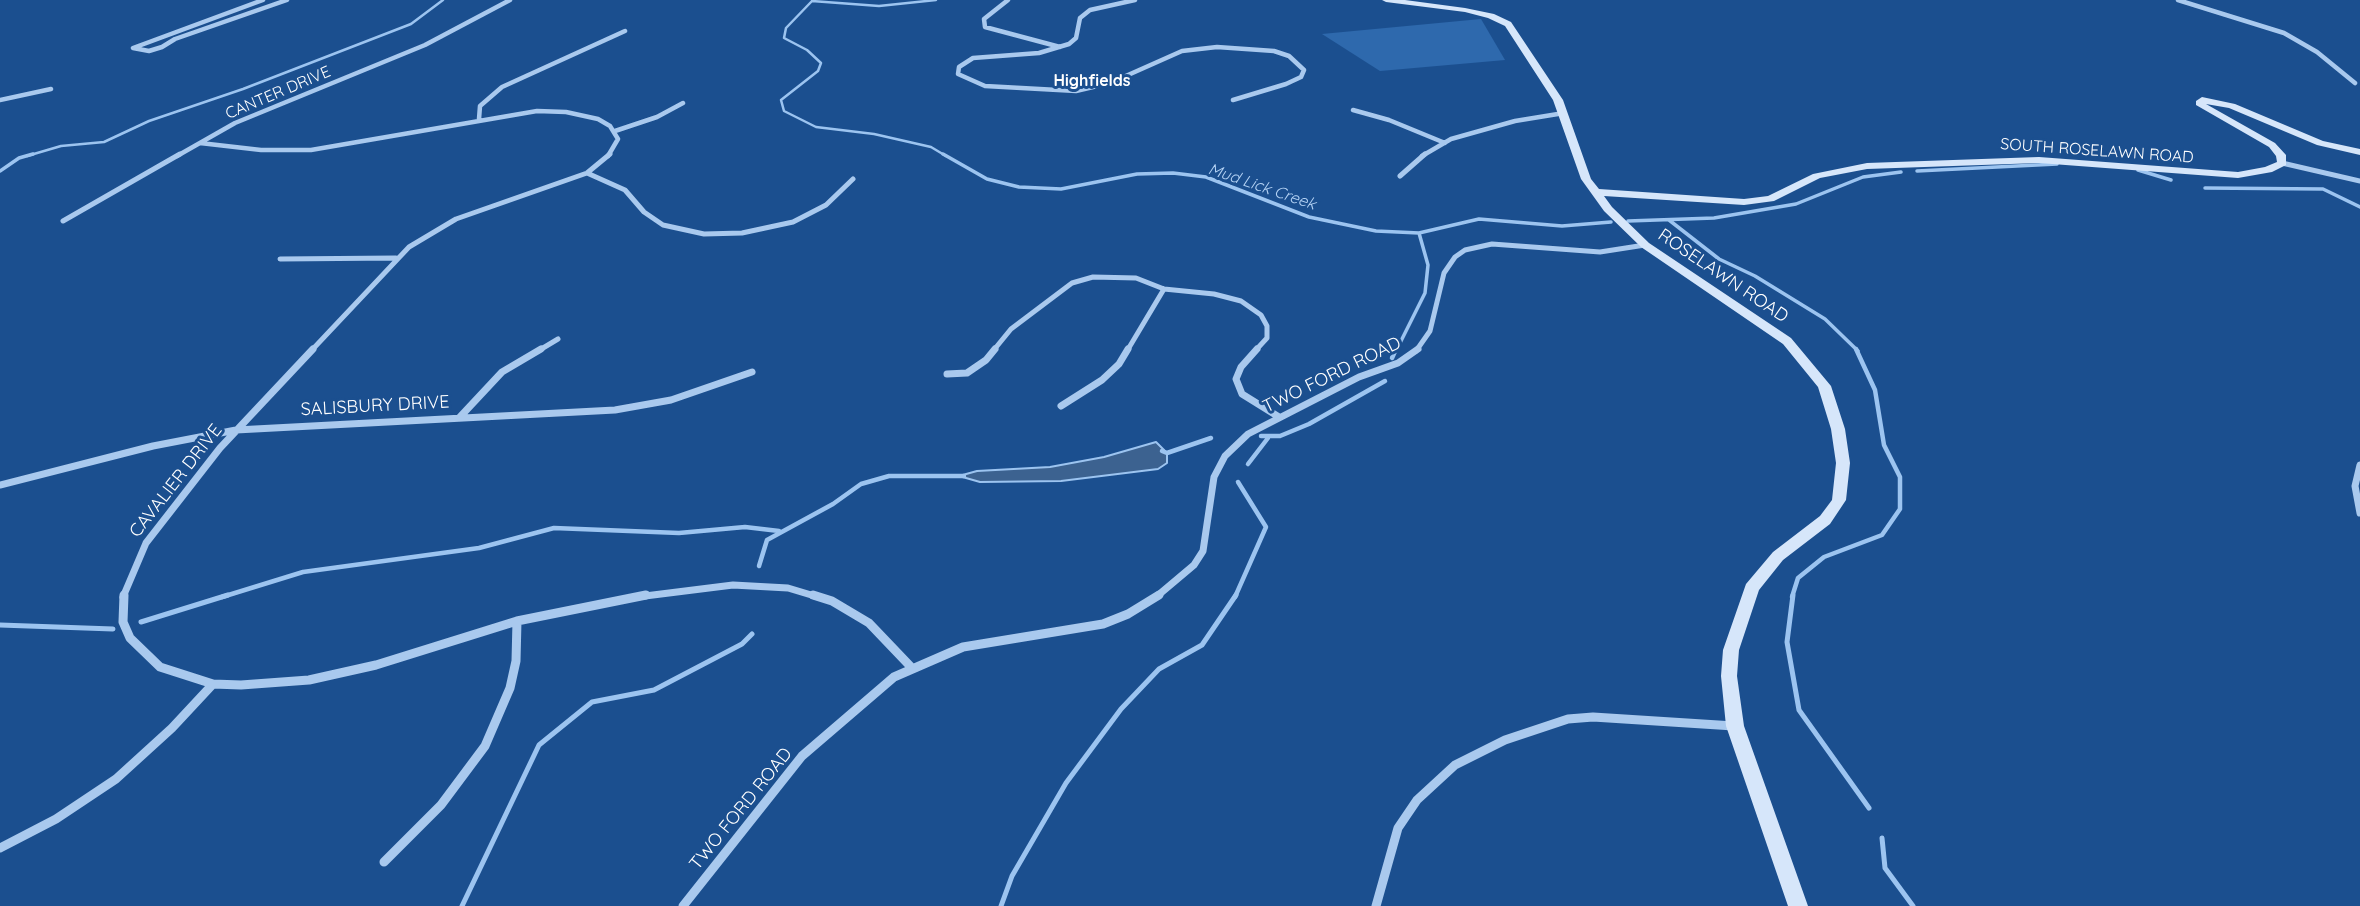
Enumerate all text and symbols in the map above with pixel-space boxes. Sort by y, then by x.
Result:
street label: CANTER DRIVE [223,62,333,124]
district label: Highfields [1054,71,1130,91]
street label: SOUTH ROSELAWN ROAD [2000,135,2194,167]
water label: Mud Lick Creek [1206,160,1318,214]
street label: ROSELAWN ROAD [1654,224,1792,328]
street label: TWO FORD ROAD [1259,332,1405,418]
street label: SALISBURY DRIVE [300,391,450,421]
street label: CAVALIER DRIVE [125,420,227,542]
street label: TWO FORD ROAD [685,744,797,874]

